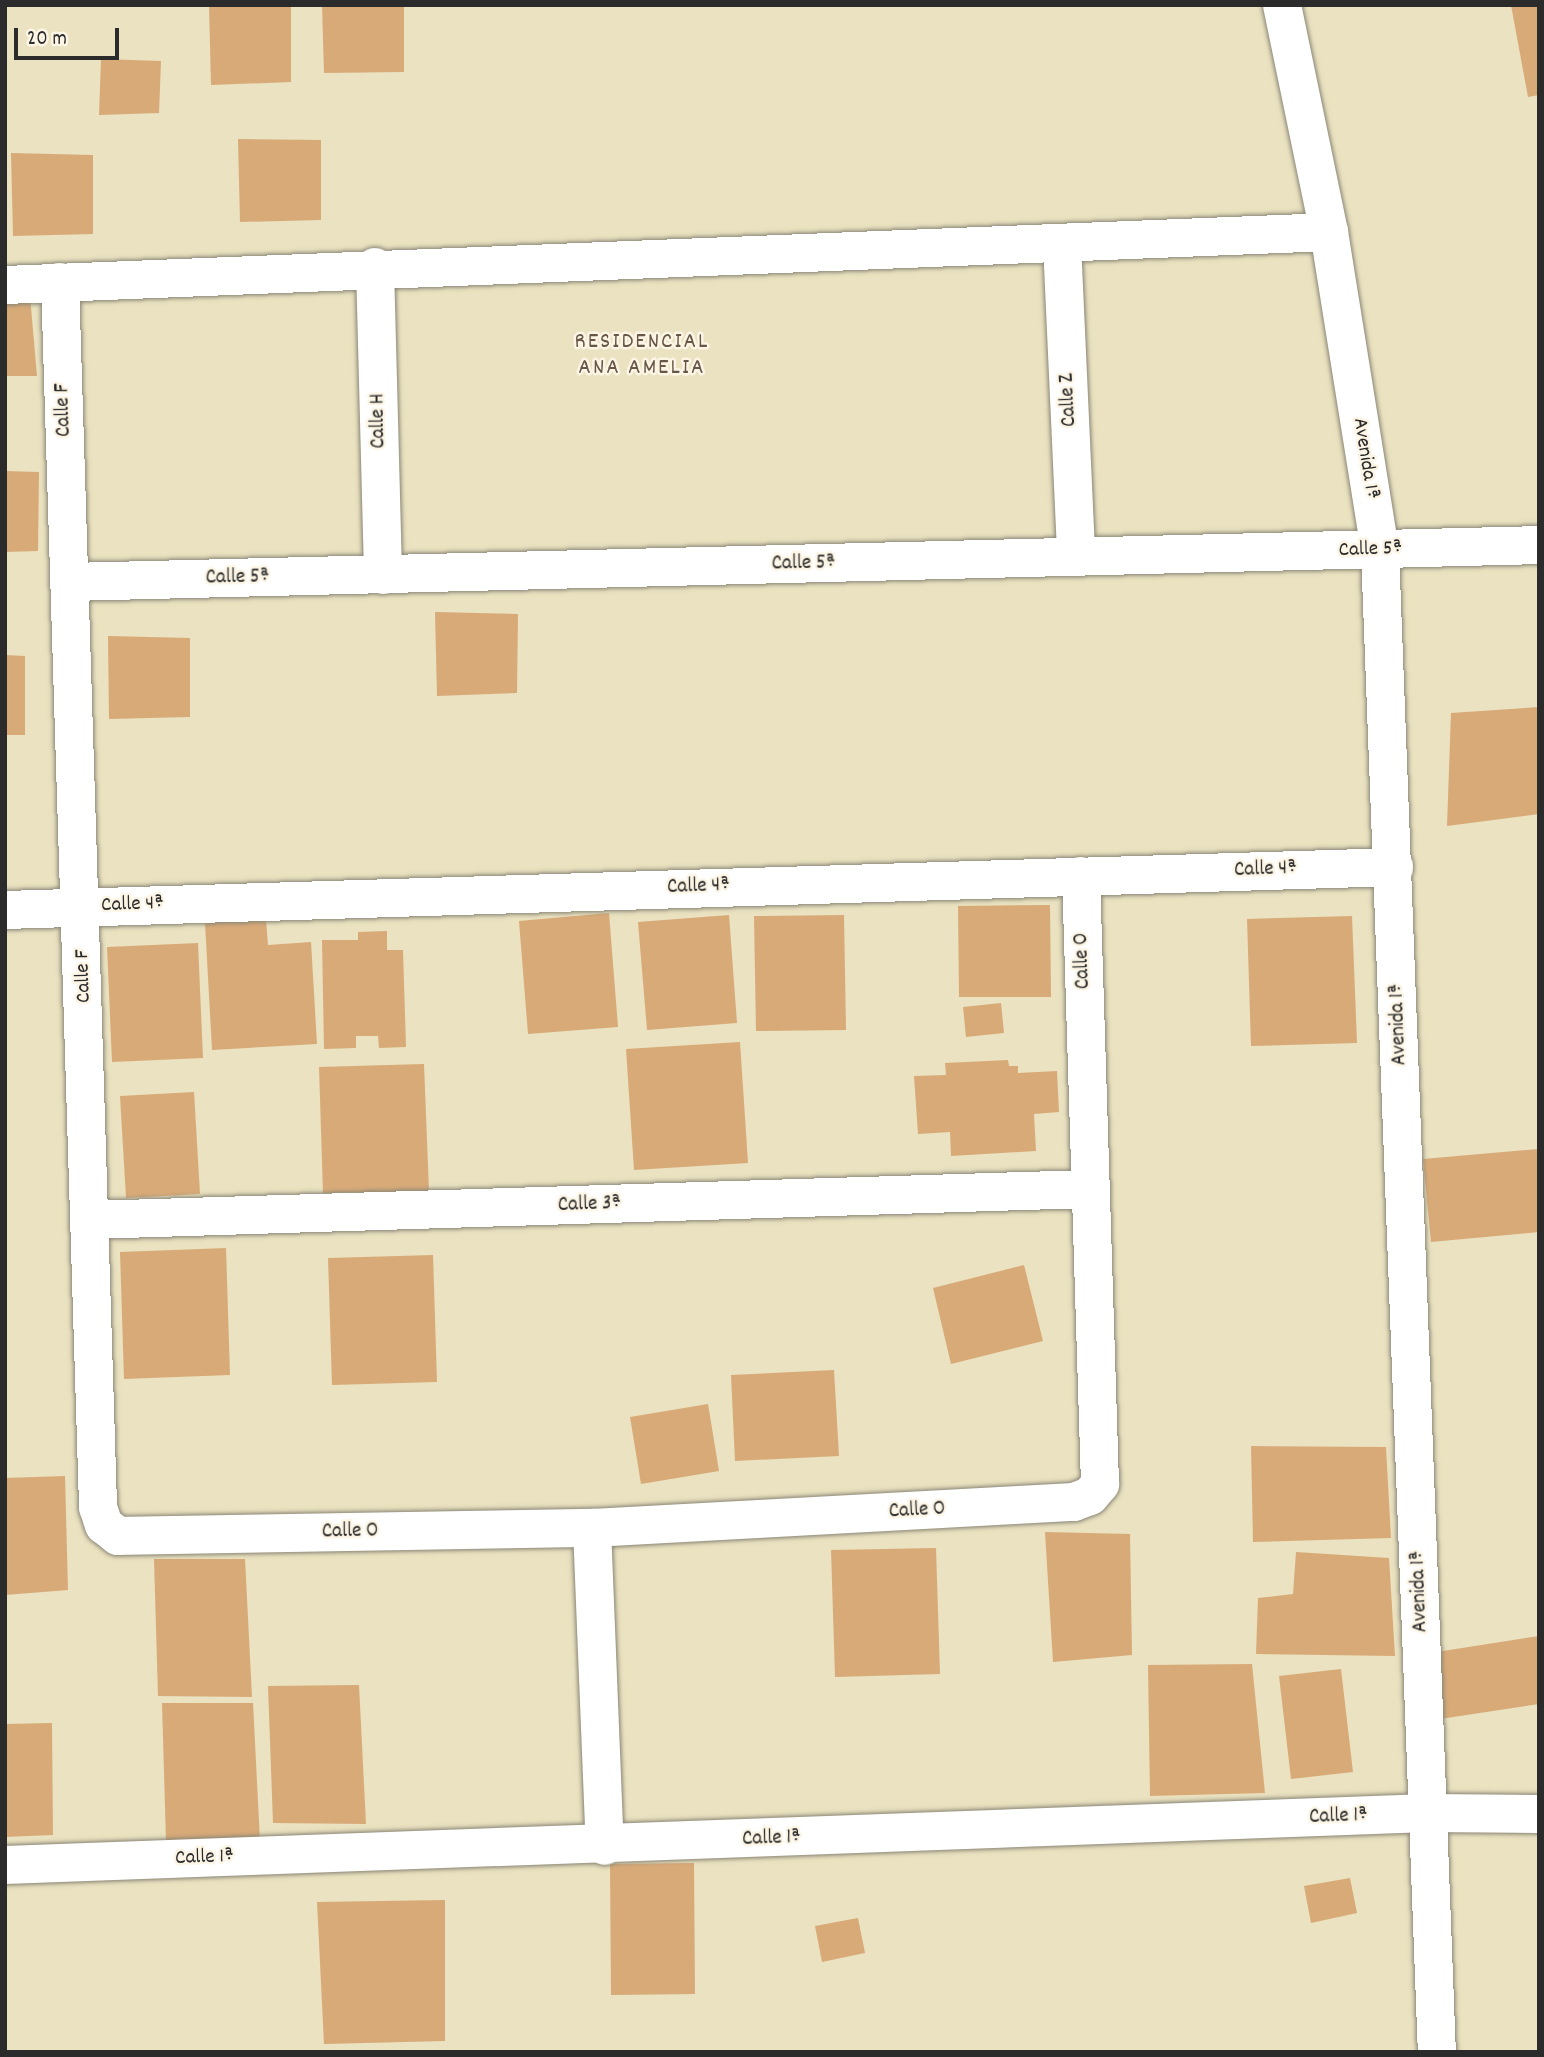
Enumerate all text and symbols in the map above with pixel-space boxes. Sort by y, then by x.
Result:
scale bar [18,14,122,58]
text: 20 m [27,25,67,55]
district label: RESIDENCIAL ANA AMELIA [576,329,708,383]
street label: Calle Z [1055,373,1083,427]
street label: Calle F [50,383,78,437]
street label: Calle H [366,393,392,449]
street label: Avenida 1ª [1346,416,1384,502]
street label: Calle 5ª [1338,536,1404,564]
street label: Calle 5ª [771,551,837,577]
street label: Calle 5ª [205,565,271,591]
street label: Calle 4ª [1234,856,1298,884]
street label: Calle 4ª [667,873,731,901]
street label: Calle 4ª [101,891,165,919]
street label: Calle O [1069,932,1097,990]
street label: Calle F [70,949,98,1003]
street label: Avenida 1ª [1385,982,1413,1066]
street label: Calle 3ª [557,1191,623,1219]
street label: Calle O [888,1497,946,1525]
street label: Calle O [322,1519,378,1545]
street label: Avenida 1ª [1406,1549,1434,1633]
street label: Calle 1ª [1309,1803,1369,1831]
street label: Calle 1ª [742,1825,802,1853]
street label: Calle 1ª [175,1844,235,1872]

